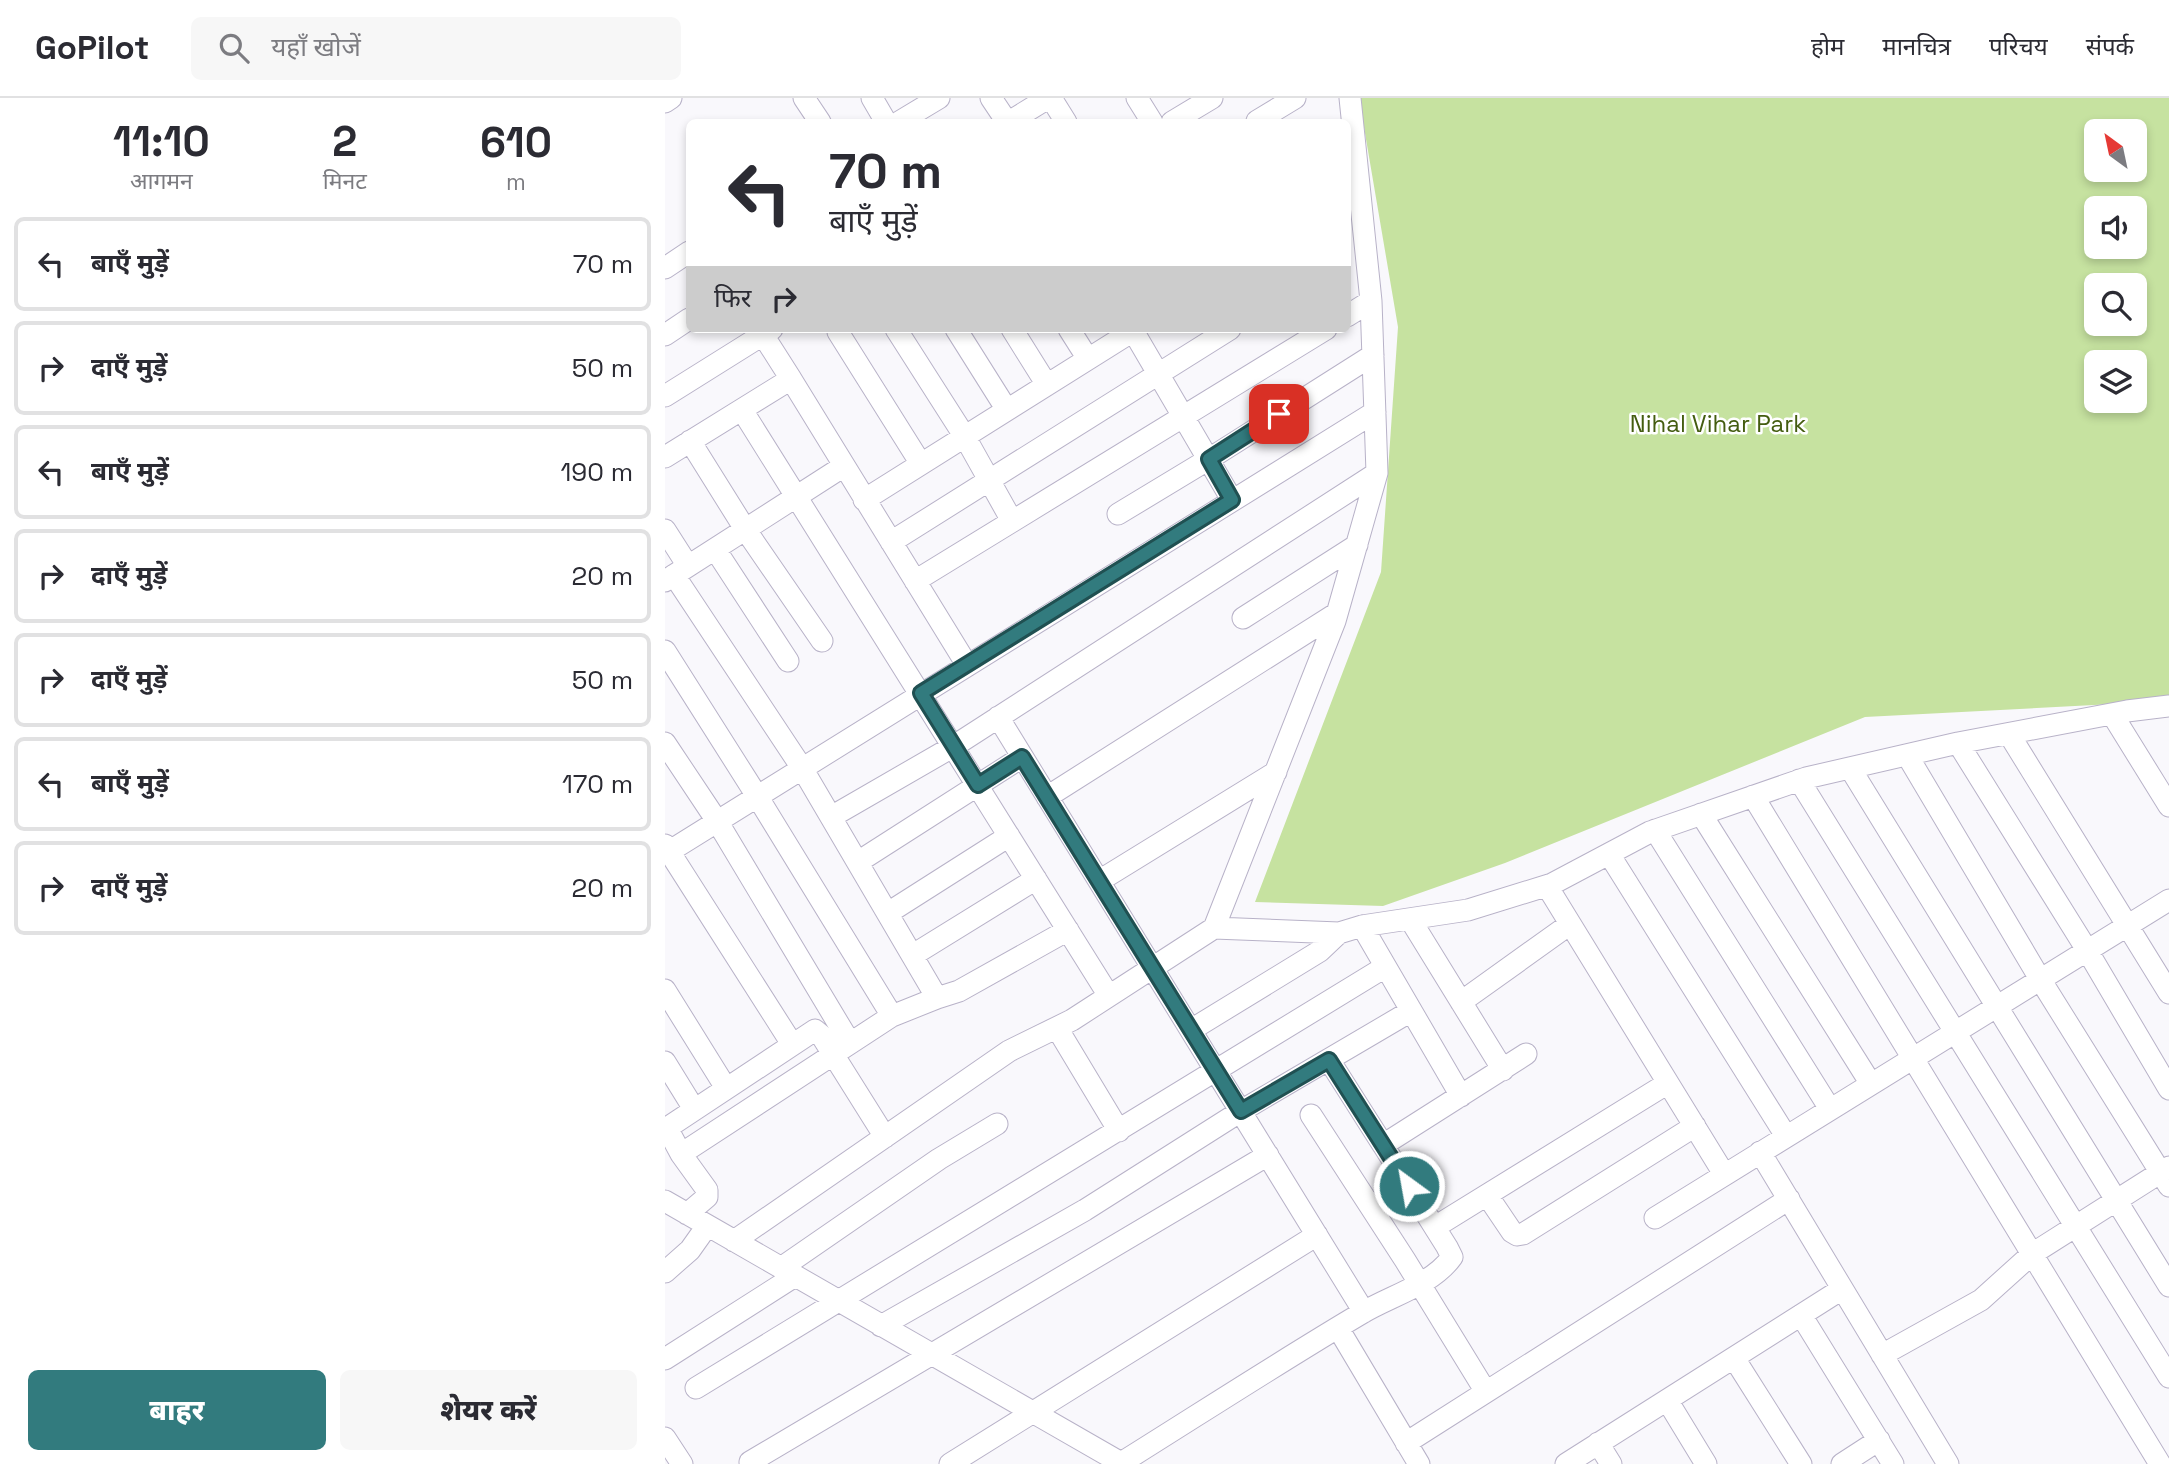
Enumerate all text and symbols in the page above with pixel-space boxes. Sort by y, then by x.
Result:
search box [191,17,681,80]
text: GoPilot [35,27,149,69]
icon: search [215,29,253,67]
text: यहाँ खोजें [271,30,361,64]
text: होम [1811,31,1844,62]
text: मानचित्र [1882,31,1951,62]
text: परिचय [1989,31,2048,62]
text: संपर्क [2086,31,2134,62]
text: 11:10 [113,115,210,168]
text: 2 [332,115,357,168]
text: 610 [480,116,552,169]
north arrow [2084,119,2147,182]
map controls [2084,119,2147,413]
text: 70 m [829,140,942,202]
icon: left [714,147,805,238]
text: आगमन [130,166,193,196]
text: मिनट [323,166,367,196]
text: m [506,167,526,197]
button: sound [2084,196,2147,259]
text: बाएँ मुड़ें [829,201,918,241]
icon: left [32,245,70,283]
text: बाएँ मुड़ें [91,246,169,280]
text: 70 m [573,247,633,281]
button: search [2084,273,2147,336]
icon: right [765,280,803,318]
text: फिर [714,281,751,315]
icon: right [32,349,70,387]
text: दाएँ मुड़ें [91,350,167,384]
button: layers [2084,350,2147,413]
text: 50 m [572,351,633,385]
pin [1249,384,1309,444]
icon: arrive [1260,395,1298,433]
park label: Nihal Vihar Park [1630,408,1806,439]
icon: left [32,453,70,491]
text: बाएँ मुड़ें [91,454,169,488]
text: 190 m [561,455,633,489]
icon: right [32,557,70,595]
text: दाएँ मुड़ें [91,558,167,592]
text: 20 m [572,559,633,593]
icon: right [32,661,70,699]
text: दाएँ मुड़ें [91,662,167,696]
text: 50 m [572,663,633,697]
icon: left [32,765,70,803]
text: बाएँ मुड़ें [91,766,169,800]
text: 170 m [562,767,633,801]
icon: right [32,869,70,907]
text: दाएँ मुड़ें [91,870,167,904]
text: 20 m [572,871,633,905]
position arrow [1372,1149,1446,1223]
button: बाहर [28,1370,326,1450]
button: शेयर करें [340,1370,637,1450]

